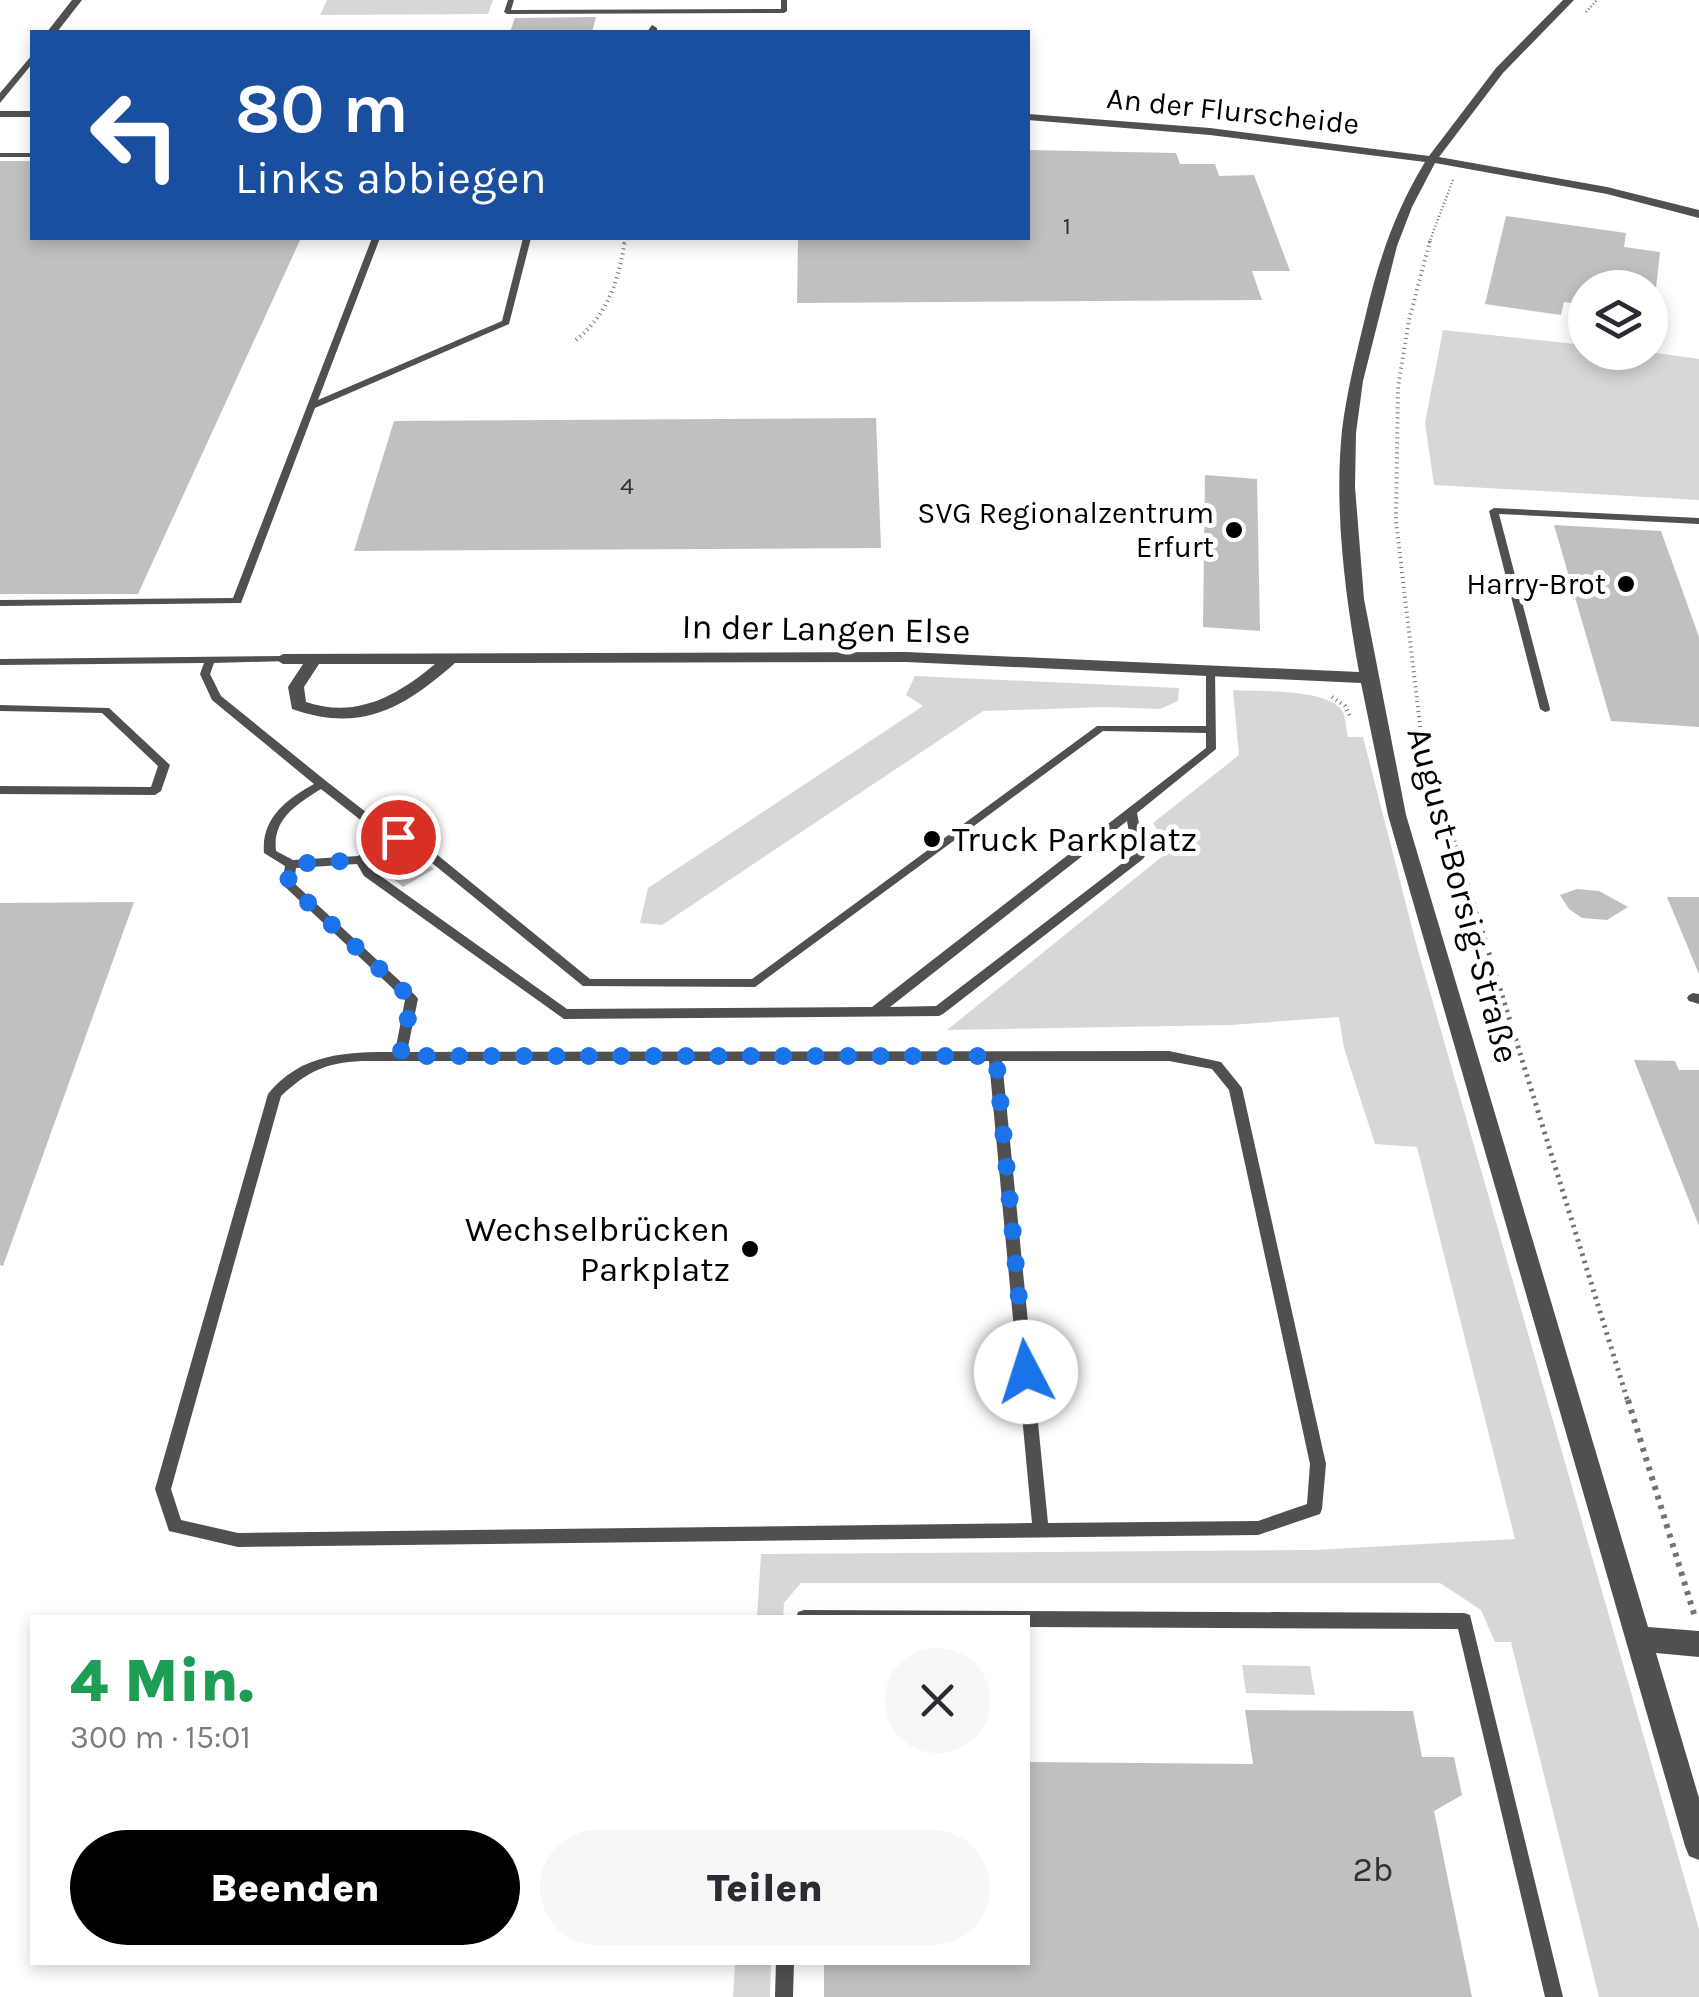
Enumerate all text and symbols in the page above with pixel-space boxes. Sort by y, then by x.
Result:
text: 80 m [235,68,409,150]
icon: left [70,70,200,200]
street label: An der Flurscheide [1105,80,1361,142]
text: Links abbiegen [235,152,547,204]
house number: 1 [1063,211,1071,240]
map controls [1568,270,1668,370]
button: layers [1568,270,1668,370]
house number: 4 [620,471,634,500]
place label: SVG Regionalzentrum Erfurt [917,495,1214,565]
marker: SVG Regionalzentrum Erfurt [1223,519,1245,541]
place label: Harry-Brot [1466,566,1606,602]
marker: Harry-Brot [1615,573,1637,595]
street label: In der Langen Else [681,606,971,652]
street label: August-Borsig-Straße [1398,723,1528,1067]
pin [356,795,441,880]
icon: arrive [371,810,426,865]
place label: Truck Parkplatz [952,819,1197,860]
marker: Truck Parkplatz [921,828,943,850]
place label: Wechselbrücken Parkplatz [465,1209,730,1290]
marker: Wechselbrücken Parkplatz [739,1238,761,1260]
position arrow [974,1320,1078,1424]
text: 4 Min. [70,1646,254,1716]
button: close [885,1648,990,1753]
text: 300 m · 15:01 [70,1719,251,1756]
button: Beenden [70,1830,520,1945]
button: Teilen [540,1830,990,1945]
house number: 2b [1352,1849,1394,1890]

